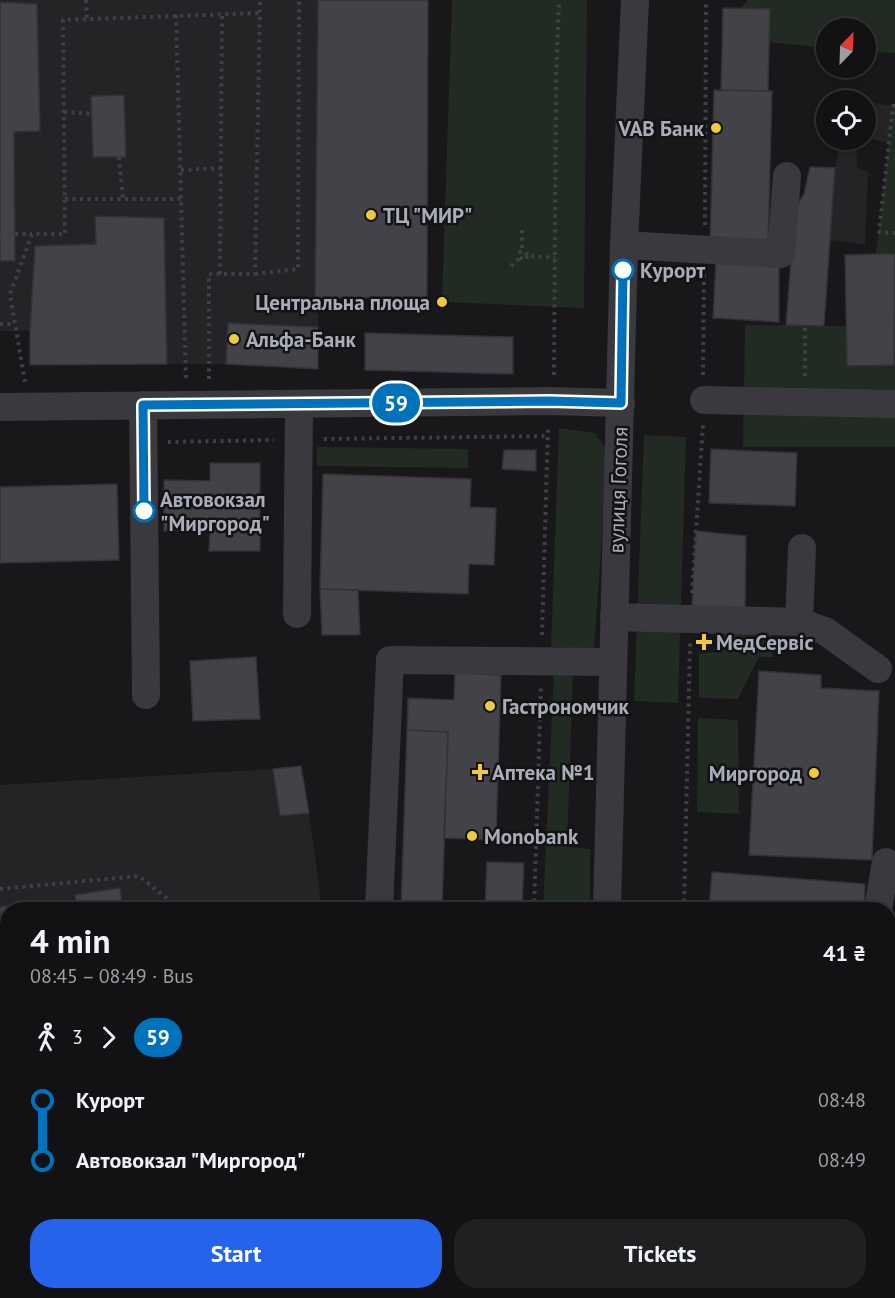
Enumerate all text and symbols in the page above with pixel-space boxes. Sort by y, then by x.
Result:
north arrow [816,18,876,78]
map controls [816,18,876,150]
button: locate [816,90,876,150]
place label: VAB Банк [617,115,705,142]
marker: VAB Банк [709,121,723,135]
place label: ТЦ "МИР" [383,202,472,229]
marker: ТЦ "МИР" [364,208,378,222]
place label: Курорт [640,257,705,284]
marker: Курорт [612,259,634,281]
place label: Центральна площа [255,289,430,316]
marker: Центральна площа [435,295,449,309]
place label: Альфа-Банк [246,326,356,353]
marker: Альфа-Банк [227,332,241,346]
line badge: 59 [369,384,423,422]
text: 59 [384,390,408,417]
street label: вулиця Гоголя [602,426,634,554]
place label: Автовокзал "Миргород" [160,486,270,537]
marker: Автовокзал "Миргород" [133,500,155,522]
place label: МедСервіс [716,629,814,656]
marker: МедСервіс [697,635,711,649]
place label: Гастрономчик [502,693,630,720]
marker: Гастрономчик [483,699,497,713]
place label: Аптека №1 [492,759,595,786]
place label: Миргород [709,760,802,787]
marker: Аптека №1 [473,765,487,779]
marker: Миргород [807,766,821,780]
place label: Monobank [484,823,579,850]
marker: Monobank [465,829,479,843]
text: 4 min [30,919,111,962]
text: 41 ₴ [823,939,866,967]
text: 08:45 – 08:49 · Bus [30,963,194,989]
icon: walk [30,1021,63,1054]
icon: forward [92,1021,125,1054]
text: 3 [72,1024,83,1050]
text: 59 [146,1024,170,1051]
text: Курорт [76,1086,144,1114]
text: 08:48 [818,1087,866,1113]
text: Автовокзал "Миргород" [76,1146,306,1174]
text: 08:49 [818,1147,866,1173]
button: Start [30,1219,442,1288]
button: Tickets [454,1219,866,1288]

